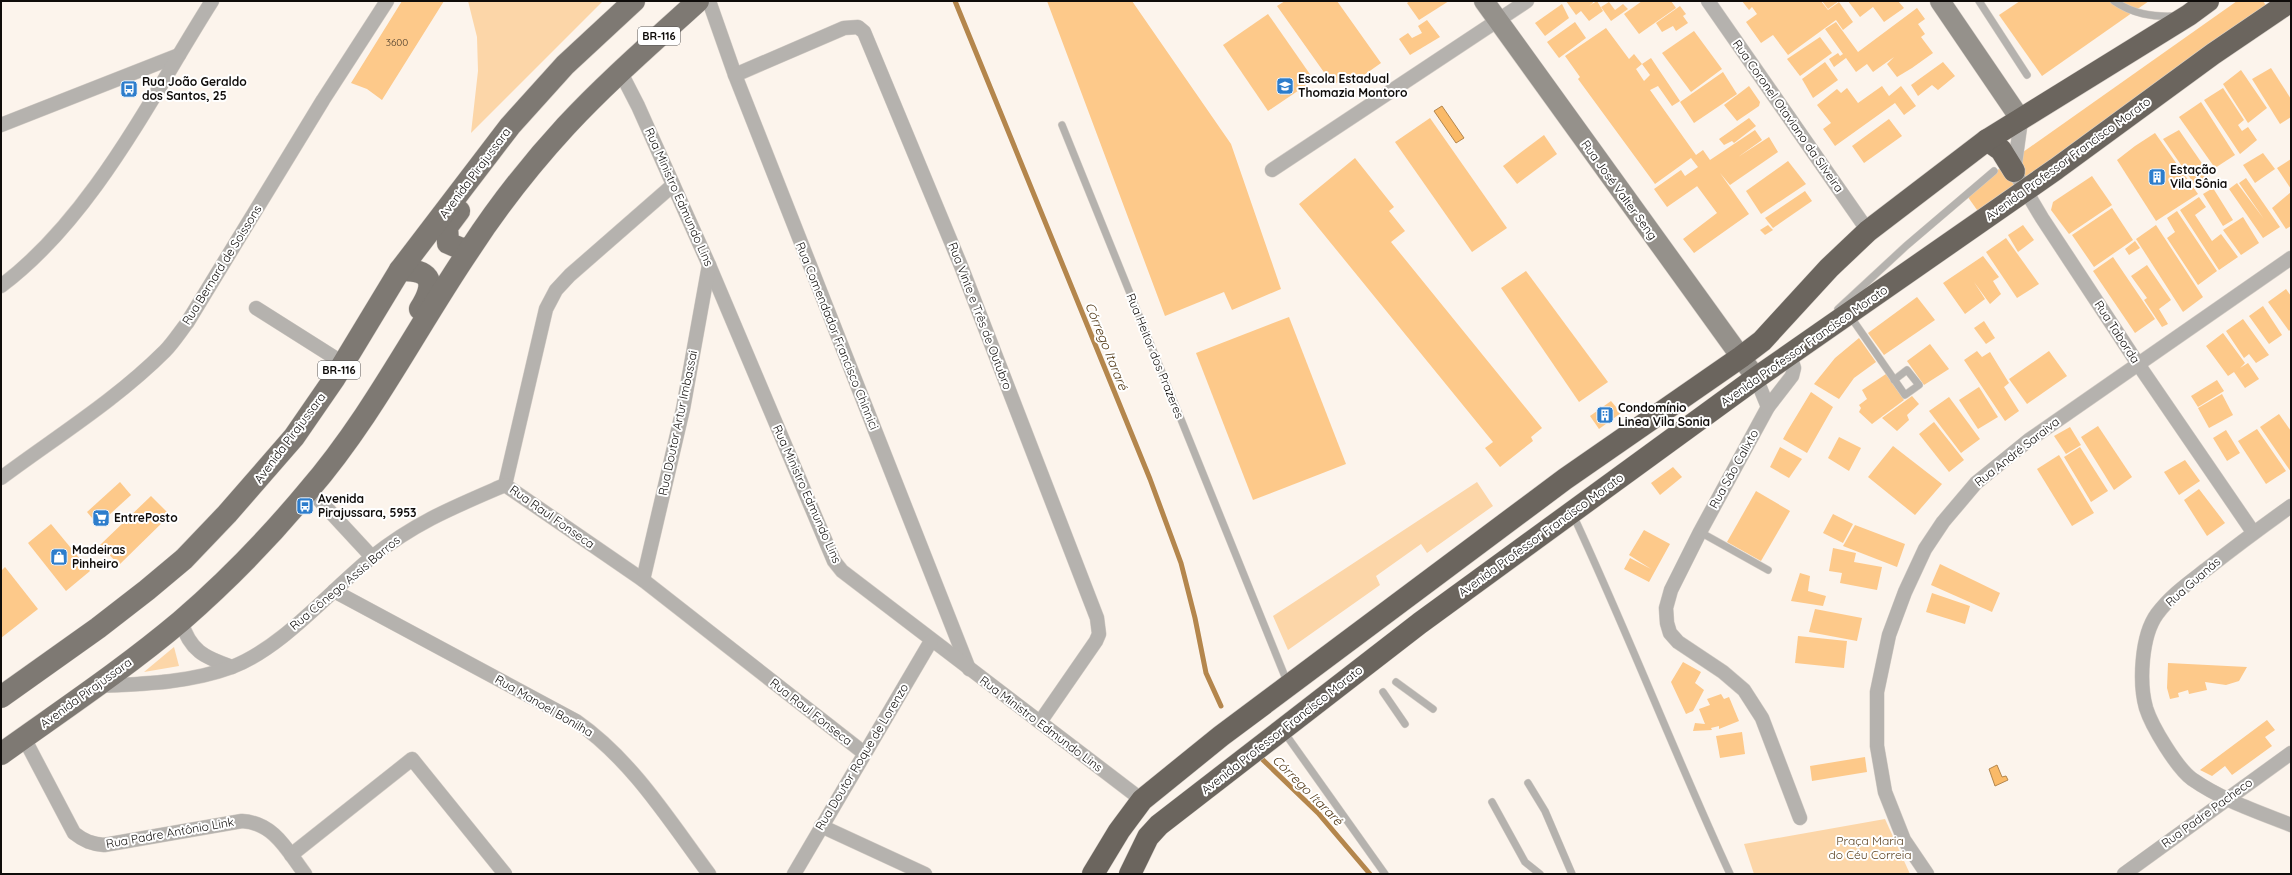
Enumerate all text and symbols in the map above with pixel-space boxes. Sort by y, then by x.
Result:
road number: BR-116 [638,27,680,45]
house number: 3600 [386,36,408,49]
street label: Rua Coronel Otaviano da Silveira [1730,37,1847,195]
place label: Escola Estadual Thomazia Montoro [1298,71,1408,100]
place label: Rua João Geraldo dos Santos, 25 [142,74,247,103]
school or university icon: Escola Estadual Thomazia Montoro [1275,76,1295,96]
bus stop icon: Rua João Geraldo dos Santos, 25 [119,79,139,99]
street label: Avenida Professor Francisco Morato [1982,94,2153,224]
street label: Avenida Pirajussara [436,124,514,221]
street label: Rua Ministro Edmundo Lins [642,125,717,269]
street label: Rua José Valter Seng [1578,137,1661,242]
place label: Estação Vila Sônia [2170,162,2227,191]
building icon: Estação Vila Sônia [2147,167,2167,187]
street label: Rua Bernard de Soissons [178,202,265,327]
street label: Rua Comendador Francisco Chinnici [793,240,882,432]
street label: Rua Vinte e Três de Outubro [945,240,1016,392]
street label: Avenida Professor Francisco Morato [1717,282,1890,409]
street label: Rua Heitor dos Prazeres [1123,291,1188,421]
street label: Rua Taborda [2092,297,2143,366]
water label: Córrego Itararé [1082,300,1132,393]
street label: Rua Doutor Artur Imbassai [655,349,700,497]
road number: BR-116 [318,361,360,379]
street label: Avenida Pirajussara [251,389,329,486]
place label: Condomínio Linea Vila Sonia [1618,400,1710,429]
building icon: Condomínio Linea Vila Sonia [1595,405,1615,425]
street label: Rua André Saraiva [1971,414,2062,489]
street label: Rua Ministro Edmundo Lins [770,422,845,566]
street label: Rua São Calixto [1706,427,1761,511]
street label: Avenida Professor Francisco Morato [1455,470,1626,600]
street label: Rua Raul Fonseca [507,482,598,551]
place label: Avenida Pirajussara, 5953 [318,491,417,520]
bus stop icon: Avenida Pirajussara, 5953 [295,496,315,516]
supermarket icon: EntrePosto [91,508,111,528]
place label: EntrePosto [114,510,178,525]
street label: Rua Cônego Assis Barros [287,532,403,633]
place label: Madeiras Pinheiro [72,542,125,571]
shop icon: Madeiras Pinheiro [49,547,69,567]
street label: Rua Guanás [2162,554,2223,609]
street label: Avenida Pirajussara [37,654,135,731]
street label: Avenida Professor Francisco Morato [1198,662,1365,797]
street label: Rua Manoel Bonilha [492,671,596,740]
street label: Rua Ministro Edmundo Lins [977,672,1106,775]
street label: Rua Raul Fonseca [767,675,855,748]
street label: Rua Doutor Roque de Lorenzo [812,681,911,833]
water label: Córrego Itararé [1269,751,1347,829]
street label: Rua Padre Pacheco [2158,774,2255,851]
street label: Rua Padre Antônio Link [105,814,235,851]
park label: Praça Maria do Céu Correia [1828,833,1912,862]

